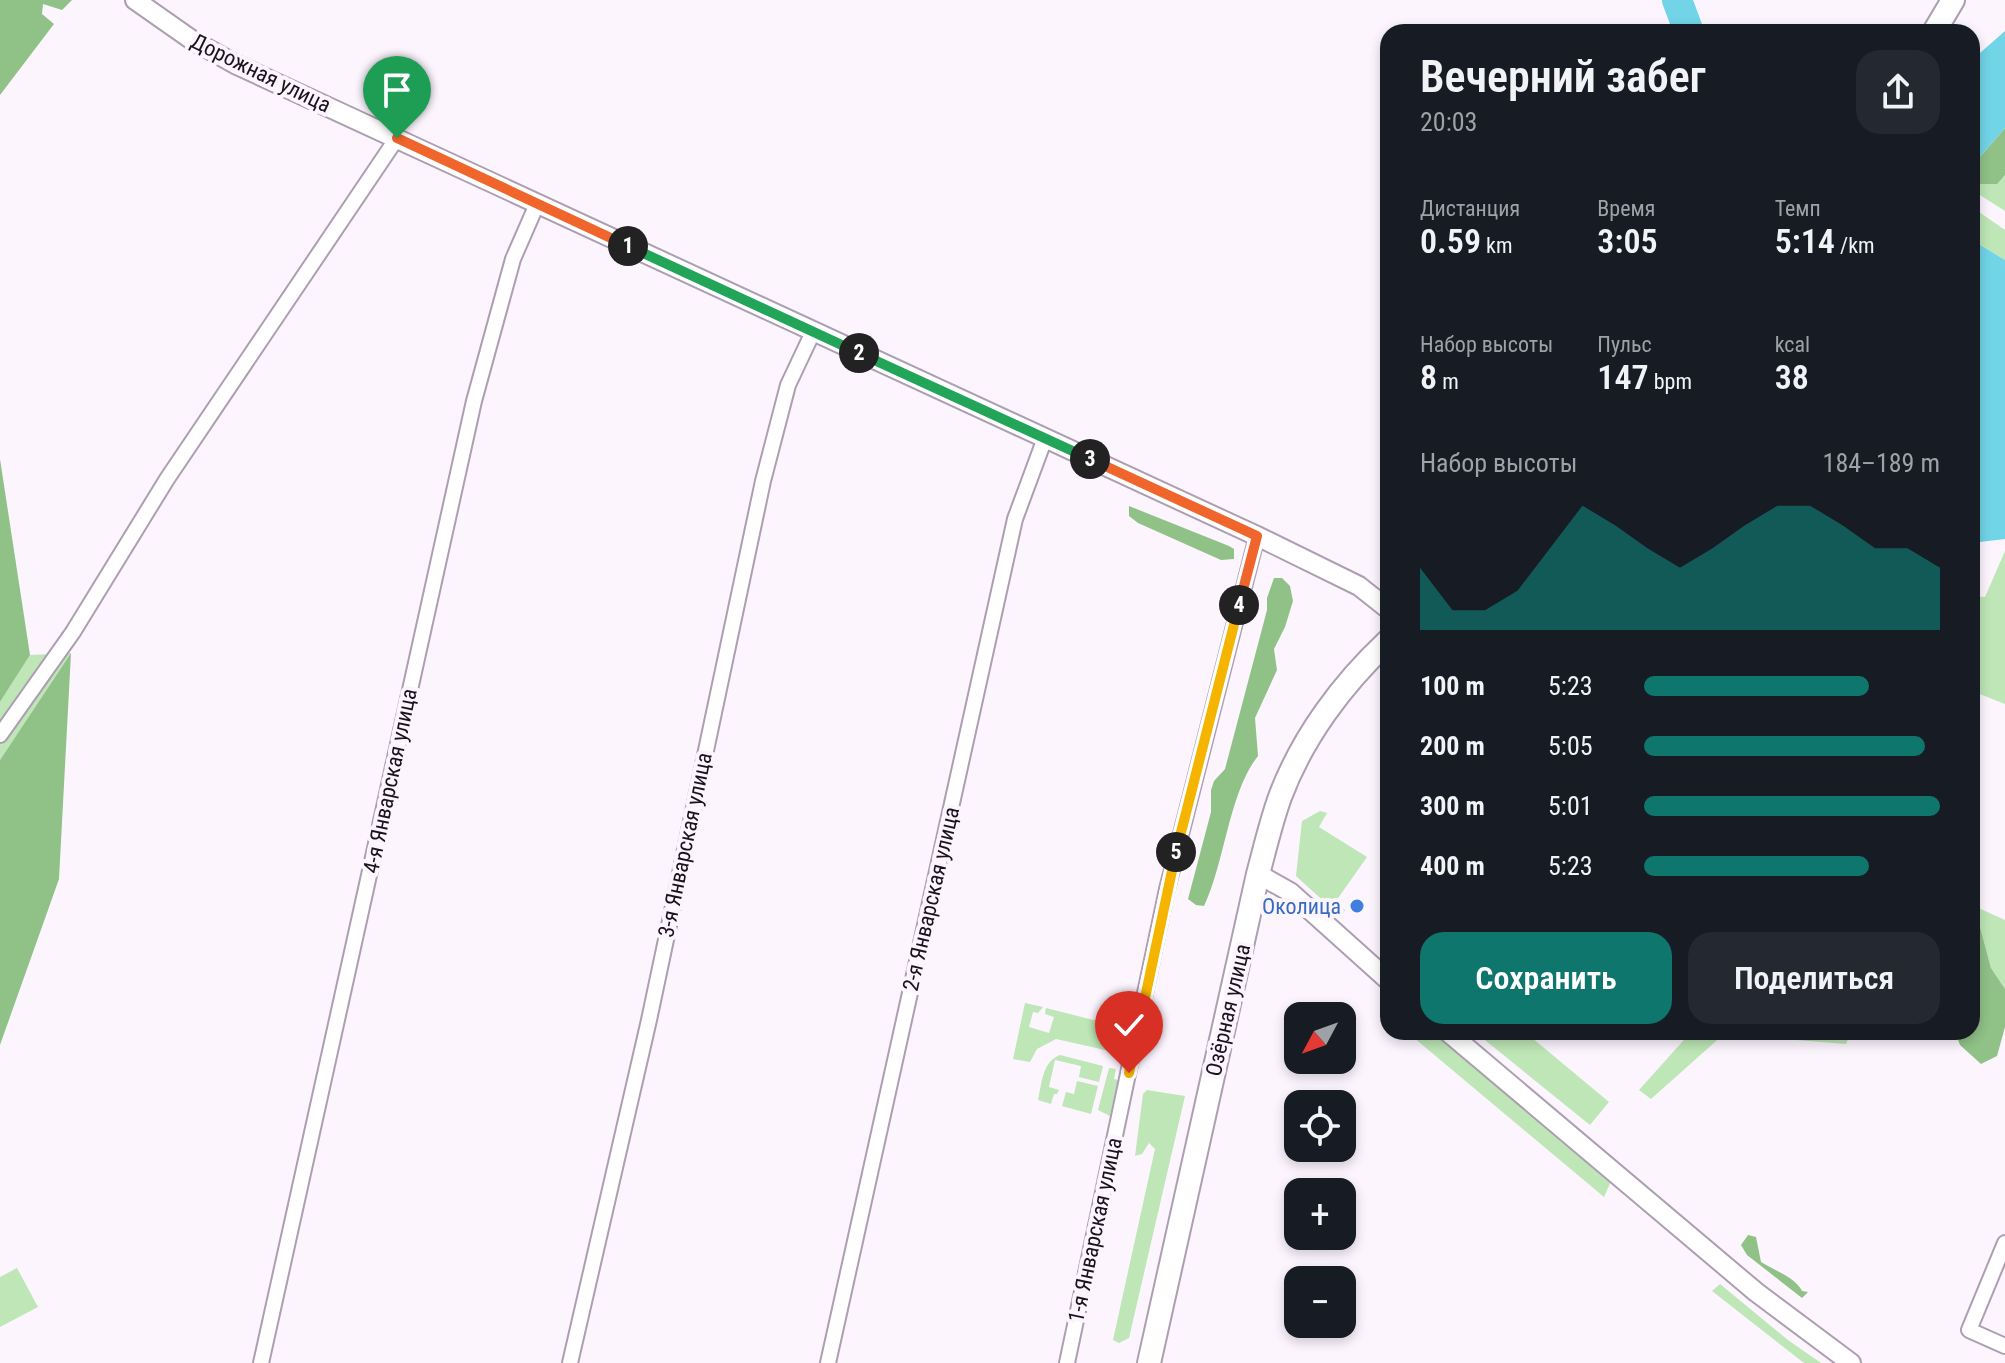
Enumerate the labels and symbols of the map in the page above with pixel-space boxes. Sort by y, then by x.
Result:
street label: Дорожная улица [187,28,335,118]
pin [363,56,431,138]
pin: 1 [608,226,648,266]
pin: 2 [839,333,879,373]
pin: 3 [1070,439,1110,479]
pin: 4 [1219,585,1259,625]
street label: 4-я Январская улица [358,686,422,876]
street label: 3-я Январская улица [653,750,717,940]
street label: 2-я Январская улица [898,805,964,993]
pin: 5 [1156,832,1196,872]
place label: Околица [1262,894,1341,919]
marker: Околица [1348,897,1366,915]
street label: Озёрная улица [1201,941,1255,1079]
pin [1095,991,1163,1073]
north arrow [1284,1002,1356,1074]
street label: 1-я Январская улица [1063,1135,1127,1325]

